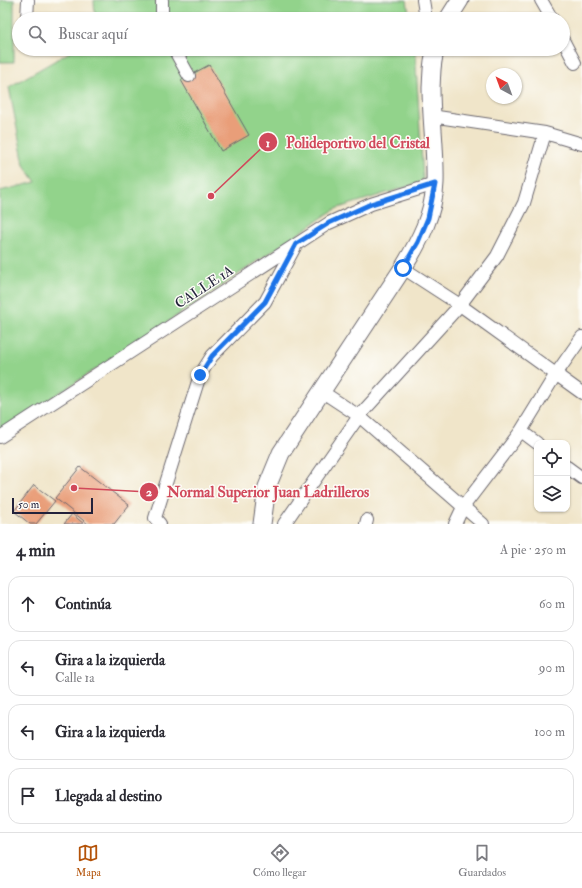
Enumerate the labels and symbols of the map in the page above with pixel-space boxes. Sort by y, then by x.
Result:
north arrow [486,68,522,104]
callout: Polideportivo del Cristal [258,129,438,156]
text: Polideportivo del Cristal [286,134,430,154]
text: 1 [266,136,270,151]
route start [394,259,412,277]
street label: CALLE 1A [172,262,237,312]
route end [191,366,209,384]
callout: Normal Superior Juan Ladrilleros [139,478,378,505]
text: Normal Superior Juan Ladrilleros [166,483,369,503]
text: 2 [146,485,152,500]
scale bar [12,496,93,515]

